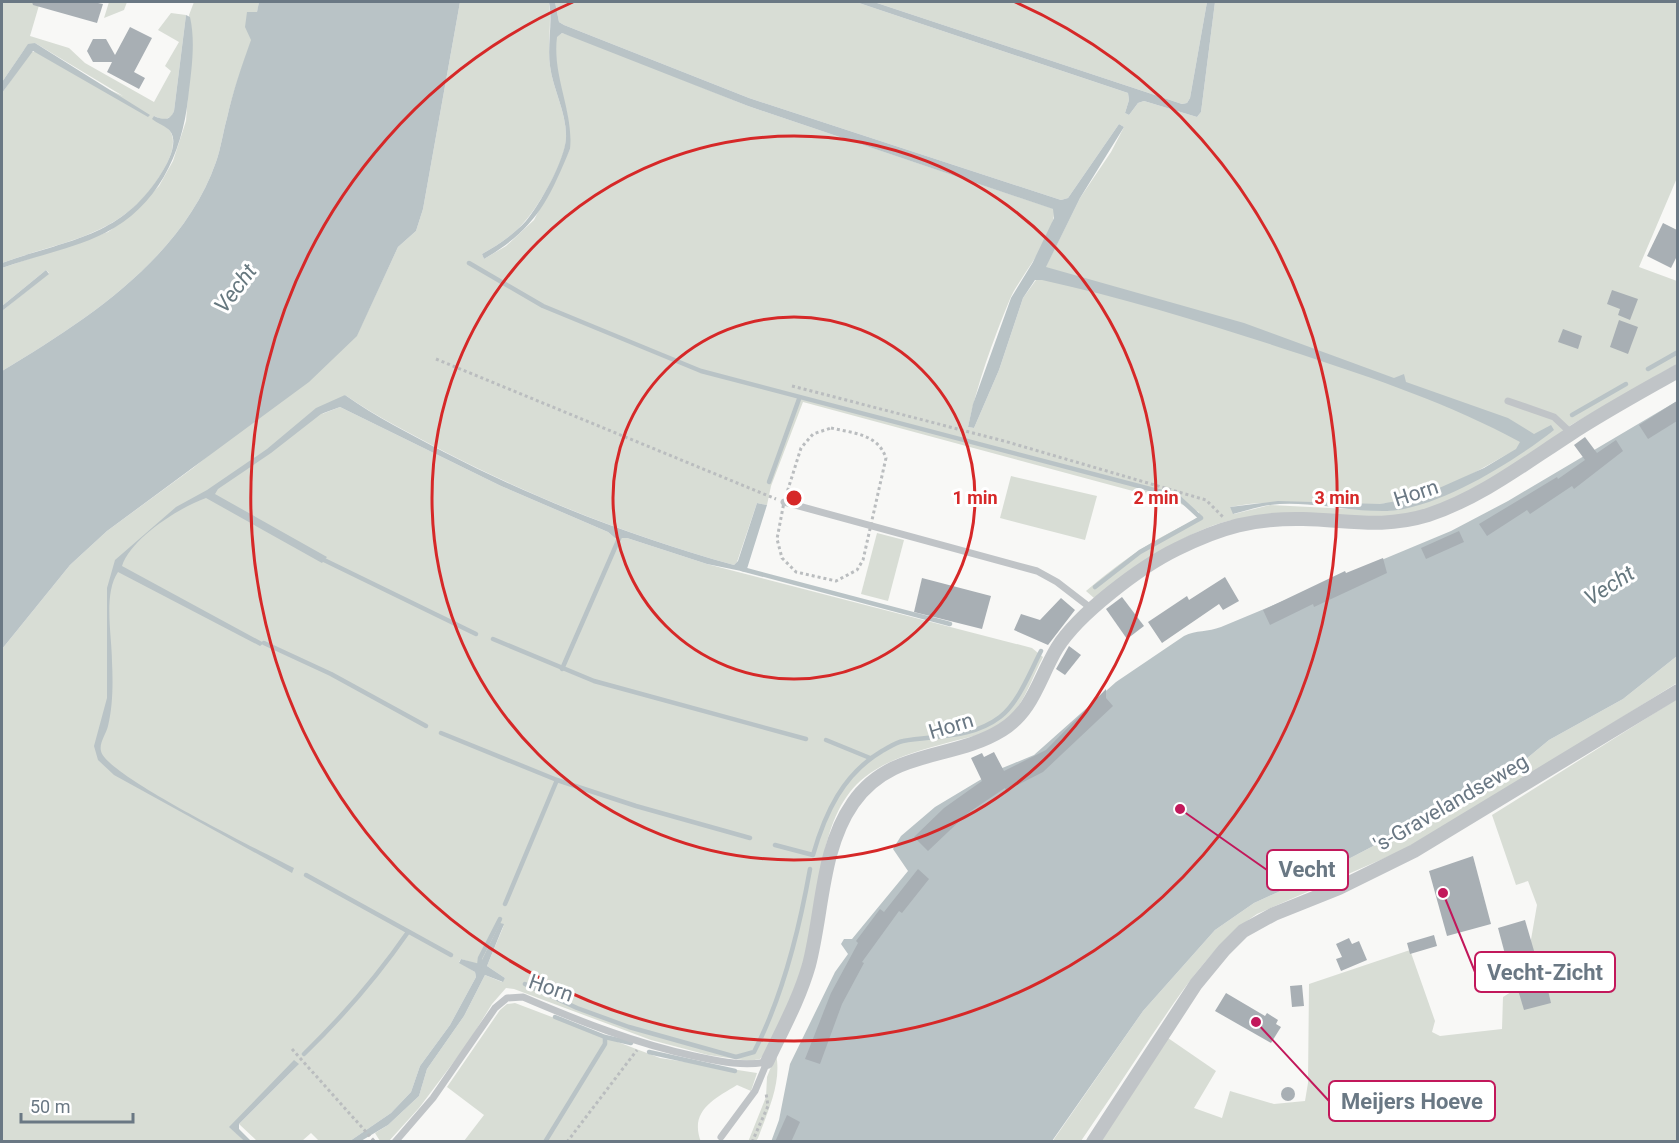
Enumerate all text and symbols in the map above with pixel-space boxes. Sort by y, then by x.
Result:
water label: Vecht [209,258,262,318]
street label: Horn [1391,475,1441,511]
text: 1 min [952,487,998,508]
text: 2 min [1133,487,1179,508]
text: 3 min [1314,487,1360,508]
centre of rings [784,488,804,508]
water label: Vecht [1580,560,1640,610]
street label: Horn [926,708,976,744]
street label: 's-Gravelandseweg [1370,749,1532,857]
callout: Vecht [1267,850,1348,890]
text: Vecht [1278,857,1336,882]
callout: Vecht-Zicht [1475,952,1615,992]
text: Vecht-Zicht [1487,960,1604,985]
street label: Horn [526,969,576,1007]
callout: Meijers Hoeve [1329,1081,1495,1121]
scale bar [21,1086,134,1124]
text: Meijers Hoeve [1341,1089,1483,1114]
text: 50 m [30,1096,70,1117]

